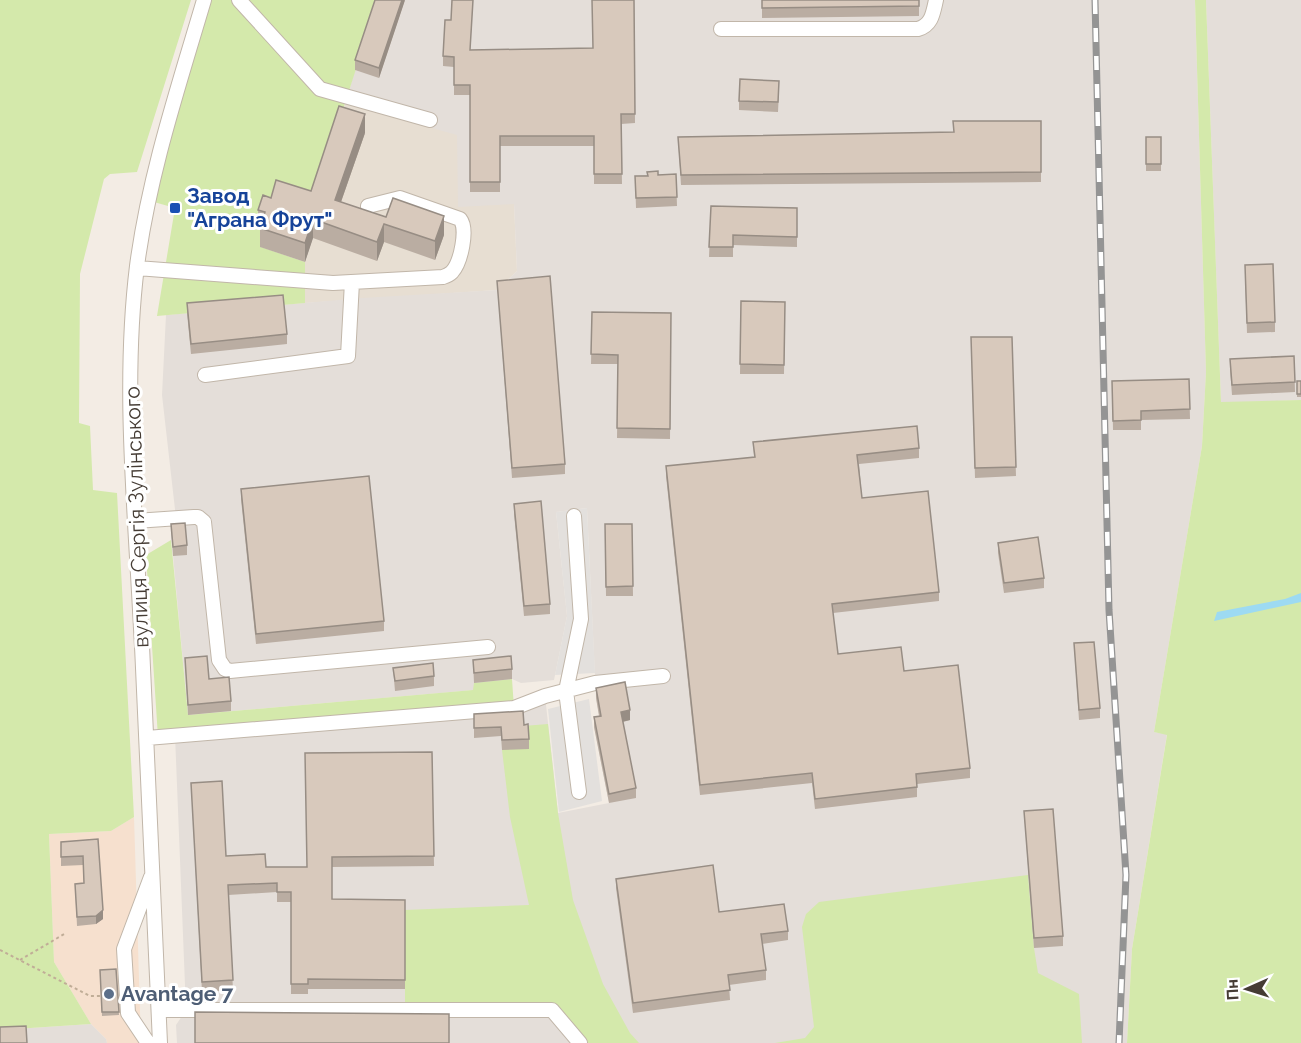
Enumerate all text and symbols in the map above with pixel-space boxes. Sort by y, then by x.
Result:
place label: Завод "Аграна Фрут" [187,183,333,232]
marker: Завод "Аграна Фрут" [168,201,182,215]
street label: вулиця Сергія Зулінського [119,386,154,648]
north arrow [1217,959,1277,1019]
text: Пн [1222,979,1243,1001]
place label: Avantage 7 [121,981,233,1006]
marker: Avantage 7 [102,987,116,1001]

